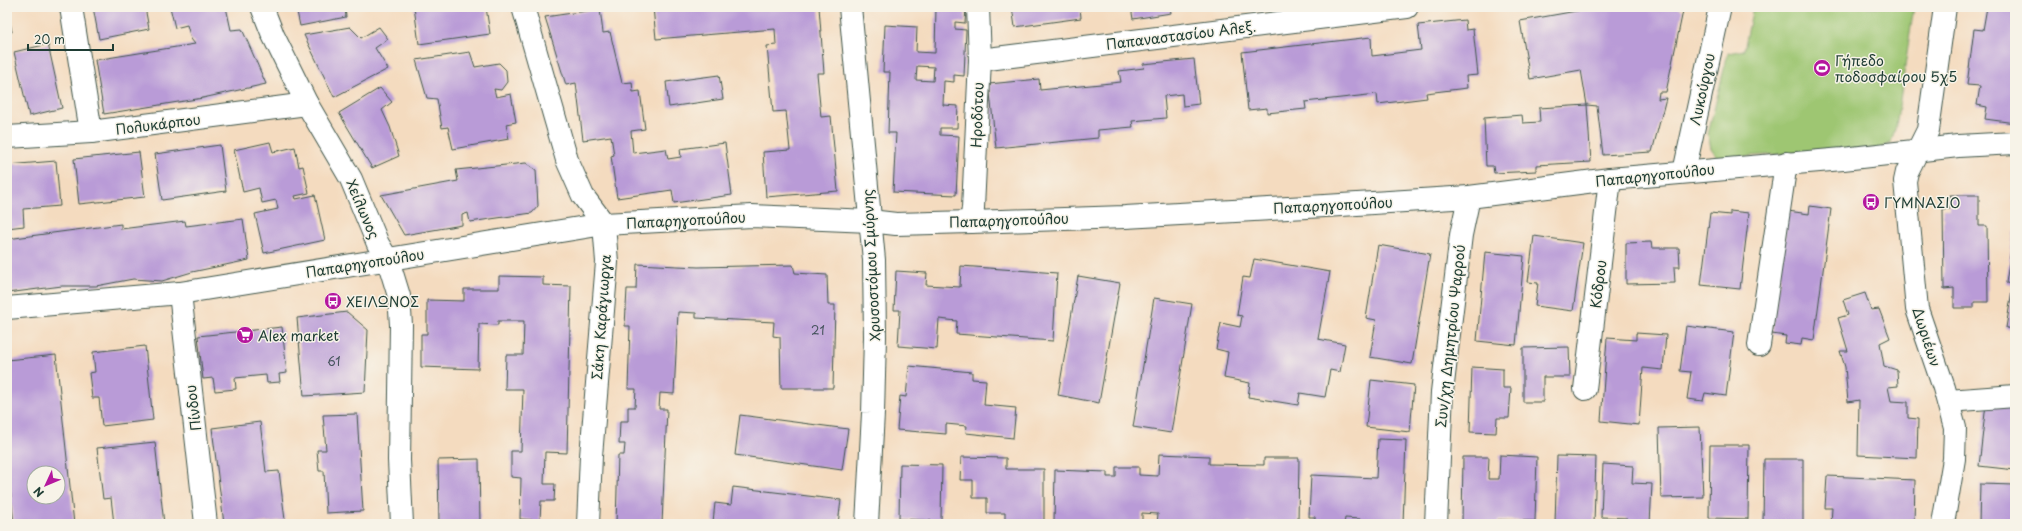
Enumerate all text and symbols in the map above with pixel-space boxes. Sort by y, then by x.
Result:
street label: Παπαναστασίου Αλεξ. [1105,15,1257,55]
scale bar [28,26,113,52]
text: 20 m [34,30,65,48]
place label: Γήπεδο ποδοσφαίρου 5χ5 [1835,50,1957,87]
street label: Λυκούργου [1684,51,1720,127]
sports icon: Γήπεδο ποδοσφαίρου 5χ5 [1812,58,1832,78]
street label: Ηροδότου [965,82,989,148]
street label: Πολυκάρπου [114,108,202,140]
street label: Παπαρηγοπούλου [1594,158,1716,192]
street label: Χείλωνος [341,176,385,242]
street label: Χρυσοστόμου Σμύρνης [857,188,885,342]
street label: Παπαρηγοπούλου [1273,191,1393,219]
bus stop icon: ΓΥΜΝΑΣΙΟ [1861,192,1881,212]
place label: ΓΥΜΝΑΣΙΟ [1884,192,1961,213]
street label: Παπαρηγοπούλου [626,206,746,234]
street label: Παπαρηγοπούλου [949,207,1069,233]
street label: Παπαρηγοπούλου [304,243,426,283]
street label: Συν/χη Δημητρίου Ψαρρού [1430,243,1470,429]
street label: Σάκη Καράγιωργα [586,254,616,380]
street label: Κόδρου [1585,259,1611,309]
bus stop icon: ΧΕΙΛΩΝΟΣ [323,291,343,311]
place label: ΧΕΙΛΩΝΟΣ [346,291,419,312]
street label: Δωριέων [1908,305,1946,369]
house number: 21 [811,321,825,339]
supermarket icon: Alex market [235,325,255,345]
place label: Alex market [258,325,339,346]
house number: 61 [327,352,341,370]
street label: Πίνδου [180,384,206,432]
north arrow [26,465,66,505]
text: N [29,483,48,501]

